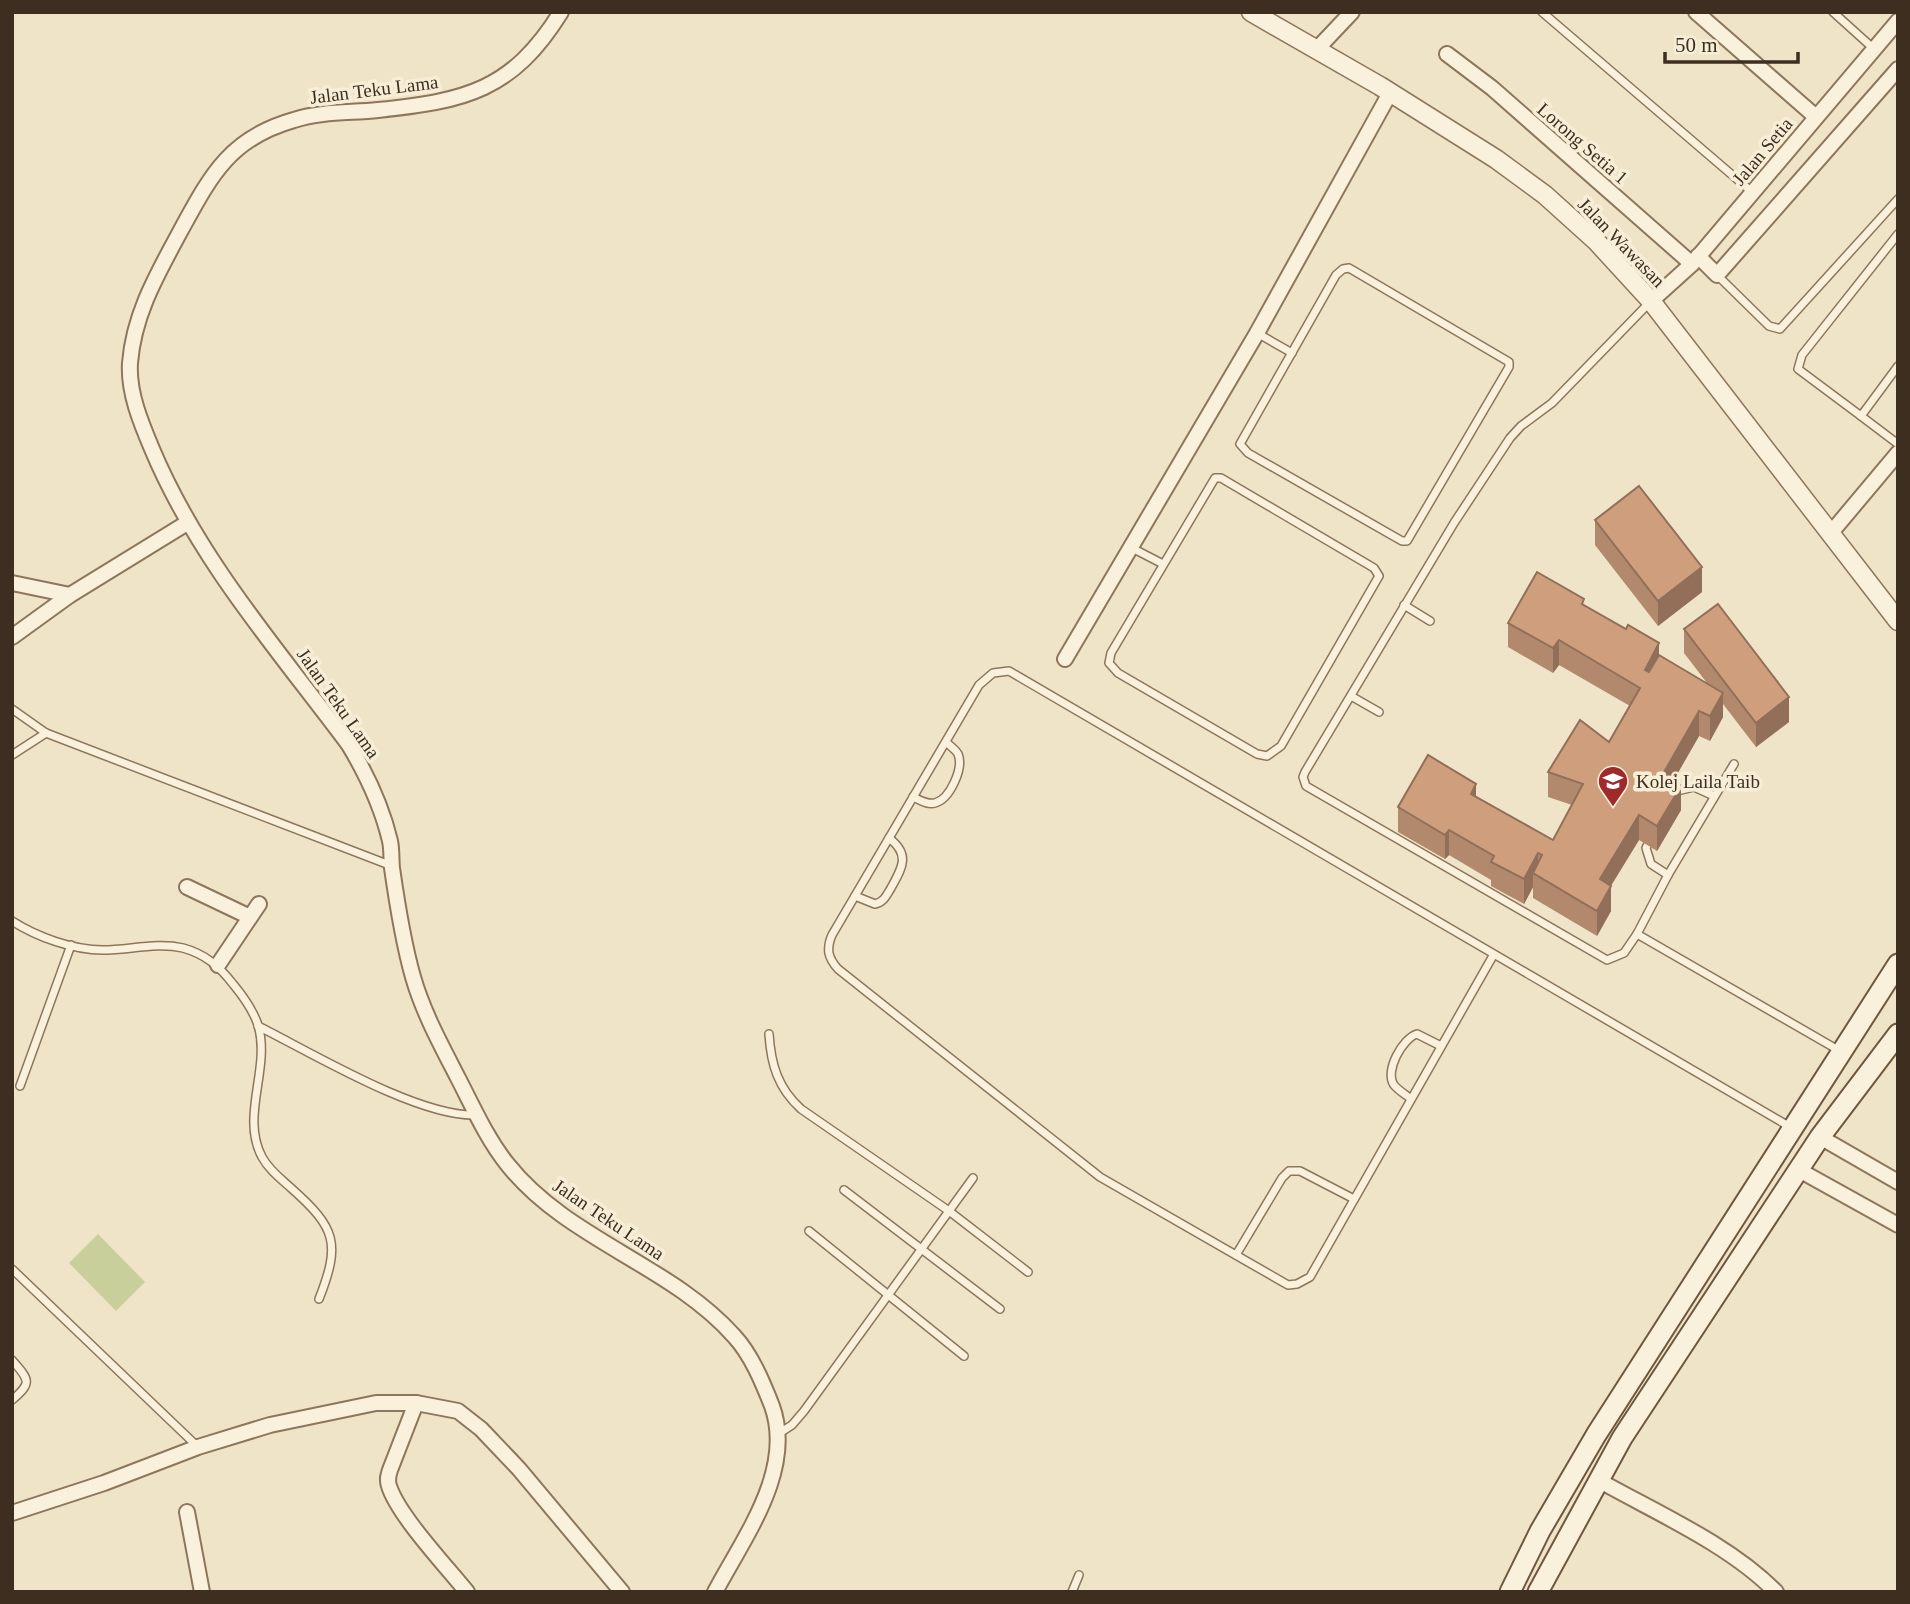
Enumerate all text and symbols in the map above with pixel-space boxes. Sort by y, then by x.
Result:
scale bar [1665,21,1798,65]
text: 50 m [1675,33,1718,57]
street label: Jalan Teku Lama [309,71,440,108]
street label: Lorong Setia 1 [1533,98,1632,188]
street label: Jalan Setia [1728,113,1797,189]
street label: Jalan Wawasan [1574,193,1670,292]
street label: Jalan Teku Lama [293,644,385,763]
school or university icon: Kolej Laila Taib [1596,764,1630,808]
place label: Kolej Laila Taib [1636,771,1760,792]
street label: Jalan Teku Lama [549,1175,669,1265]

